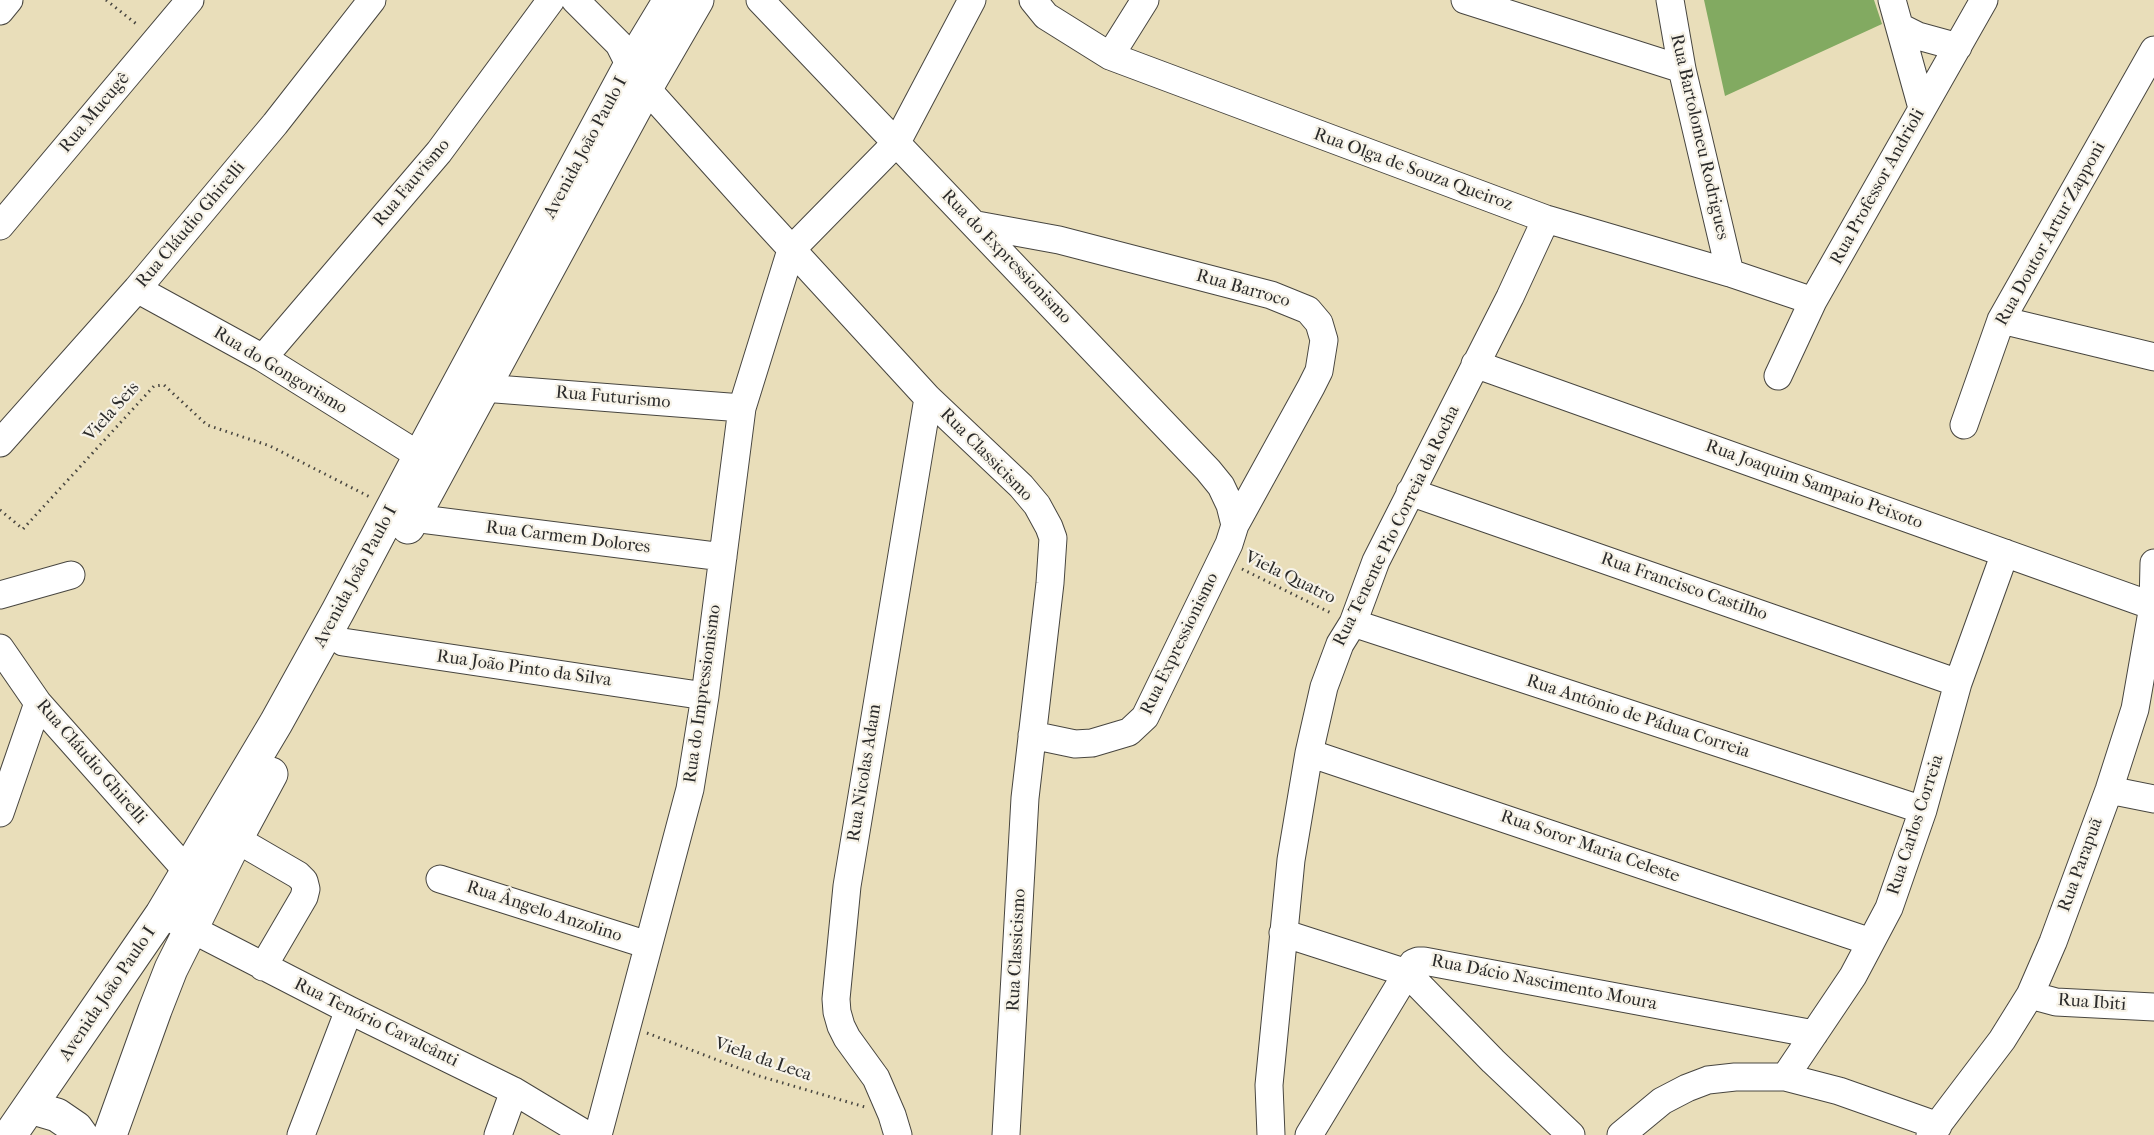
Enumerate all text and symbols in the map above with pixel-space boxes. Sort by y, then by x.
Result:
street label: Rua Bartolomeu Rodrigues [1665,32,1733,242]
street label: Rua Mucugê [55,68,135,158]
street label: Avenida João Paulo I [540,73,632,223]
street label: Rua Professor Andrioli [1826,105,1930,269]
street label: Rua Olga de Souza Queiroz [1311,124,1515,216]
street label: Rua Fauvismo [369,135,455,231]
street label: Rua Doutor Artur Zapponi [1991,138,2111,330]
street label: Rua Cláudio Ghirelli [132,157,250,293]
street label: Rua do Expressionismo [936,185,1076,329]
street label: Rua Barroco [1194,265,1292,313]
street label: Rua do Gongorismo [209,323,351,419]
street label: Viela Seis [80,378,144,446]
street label: Rua Futurismo [555,382,671,414]
street label: Rua Tenente Pio Correia da Rocha [1329,402,1465,650]
street label: Rua Classicismo [935,404,1037,506]
street label: Rua Joaquim Sampaio Peixoto [1702,436,1926,534]
street label: Avenida João Paulo I [310,502,402,652]
street label: Rua Carmem Dolores [485,517,651,559]
street label: Viela Quatro [1241,547,1339,609]
street label: Rua Francisco Castilho [1598,548,1770,626]
street label: Rua Expressionismo [1136,569,1224,719]
street label: Rua do Impressionismo [680,603,726,785]
street label: Rua João Pinto da Silva [435,646,613,692]
street label: Rua Antônio de Pádua Correia [1524,671,1752,763]
street label: Rua Cláudio Ghirelli [31,695,151,829]
street label: Rua Nicolas Adam [843,703,887,843]
street label: Rua Carlos Correia [1883,752,1949,898]
street label: Rua Soror Maria Celeste [1498,806,1682,888]
street label: Rua Parapuã [2054,815,2108,915]
street label: Rua Ângelo Anzolino [463,877,625,947]
street label: Rua Classicismo [1003,888,1031,1012]
street label: Avenida João Paulo I [55,923,161,1065]
street label: Rua Dácio Nascimento Moura [1429,950,1659,1016]
street label: Rua Tenório Cavalcânti [290,974,462,1072]
street label: Rua Ibiti [2057,990,2127,1016]
street label: Viela da Leca [712,1033,814,1087]

